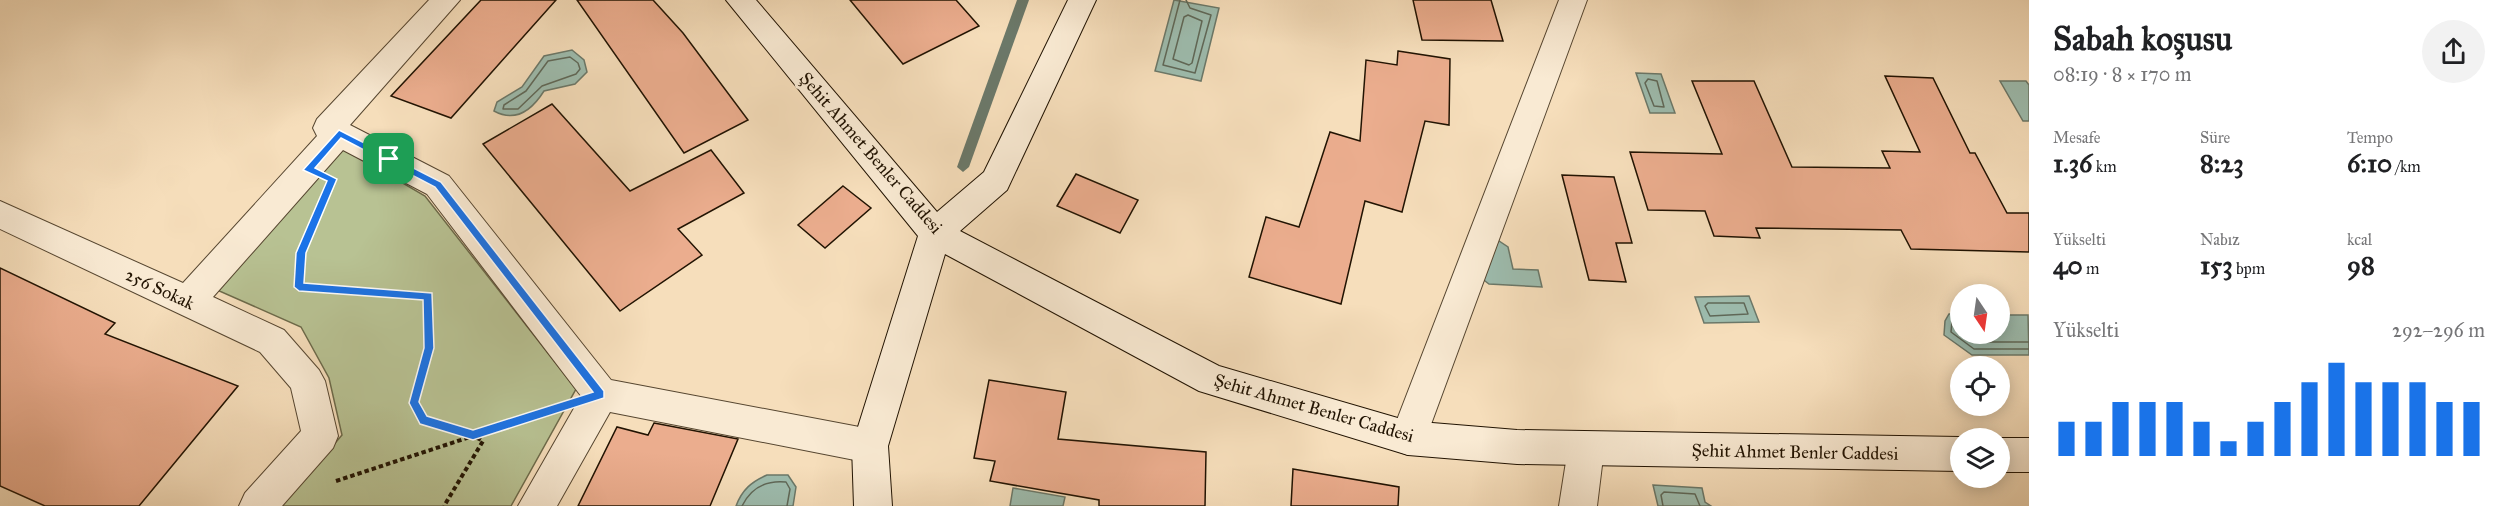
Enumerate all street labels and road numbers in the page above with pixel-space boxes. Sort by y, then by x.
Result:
street label: Şehit Ahmet Benler Caddesi [795,68,947,238]
street label: 256 Sokak [122,263,199,315]
street label: Şehit Ahmet Benler Caddesi [1211,369,1417,447]
street label: Şehit Ahmet Benler Caddesi [1691,439,1899,465]

